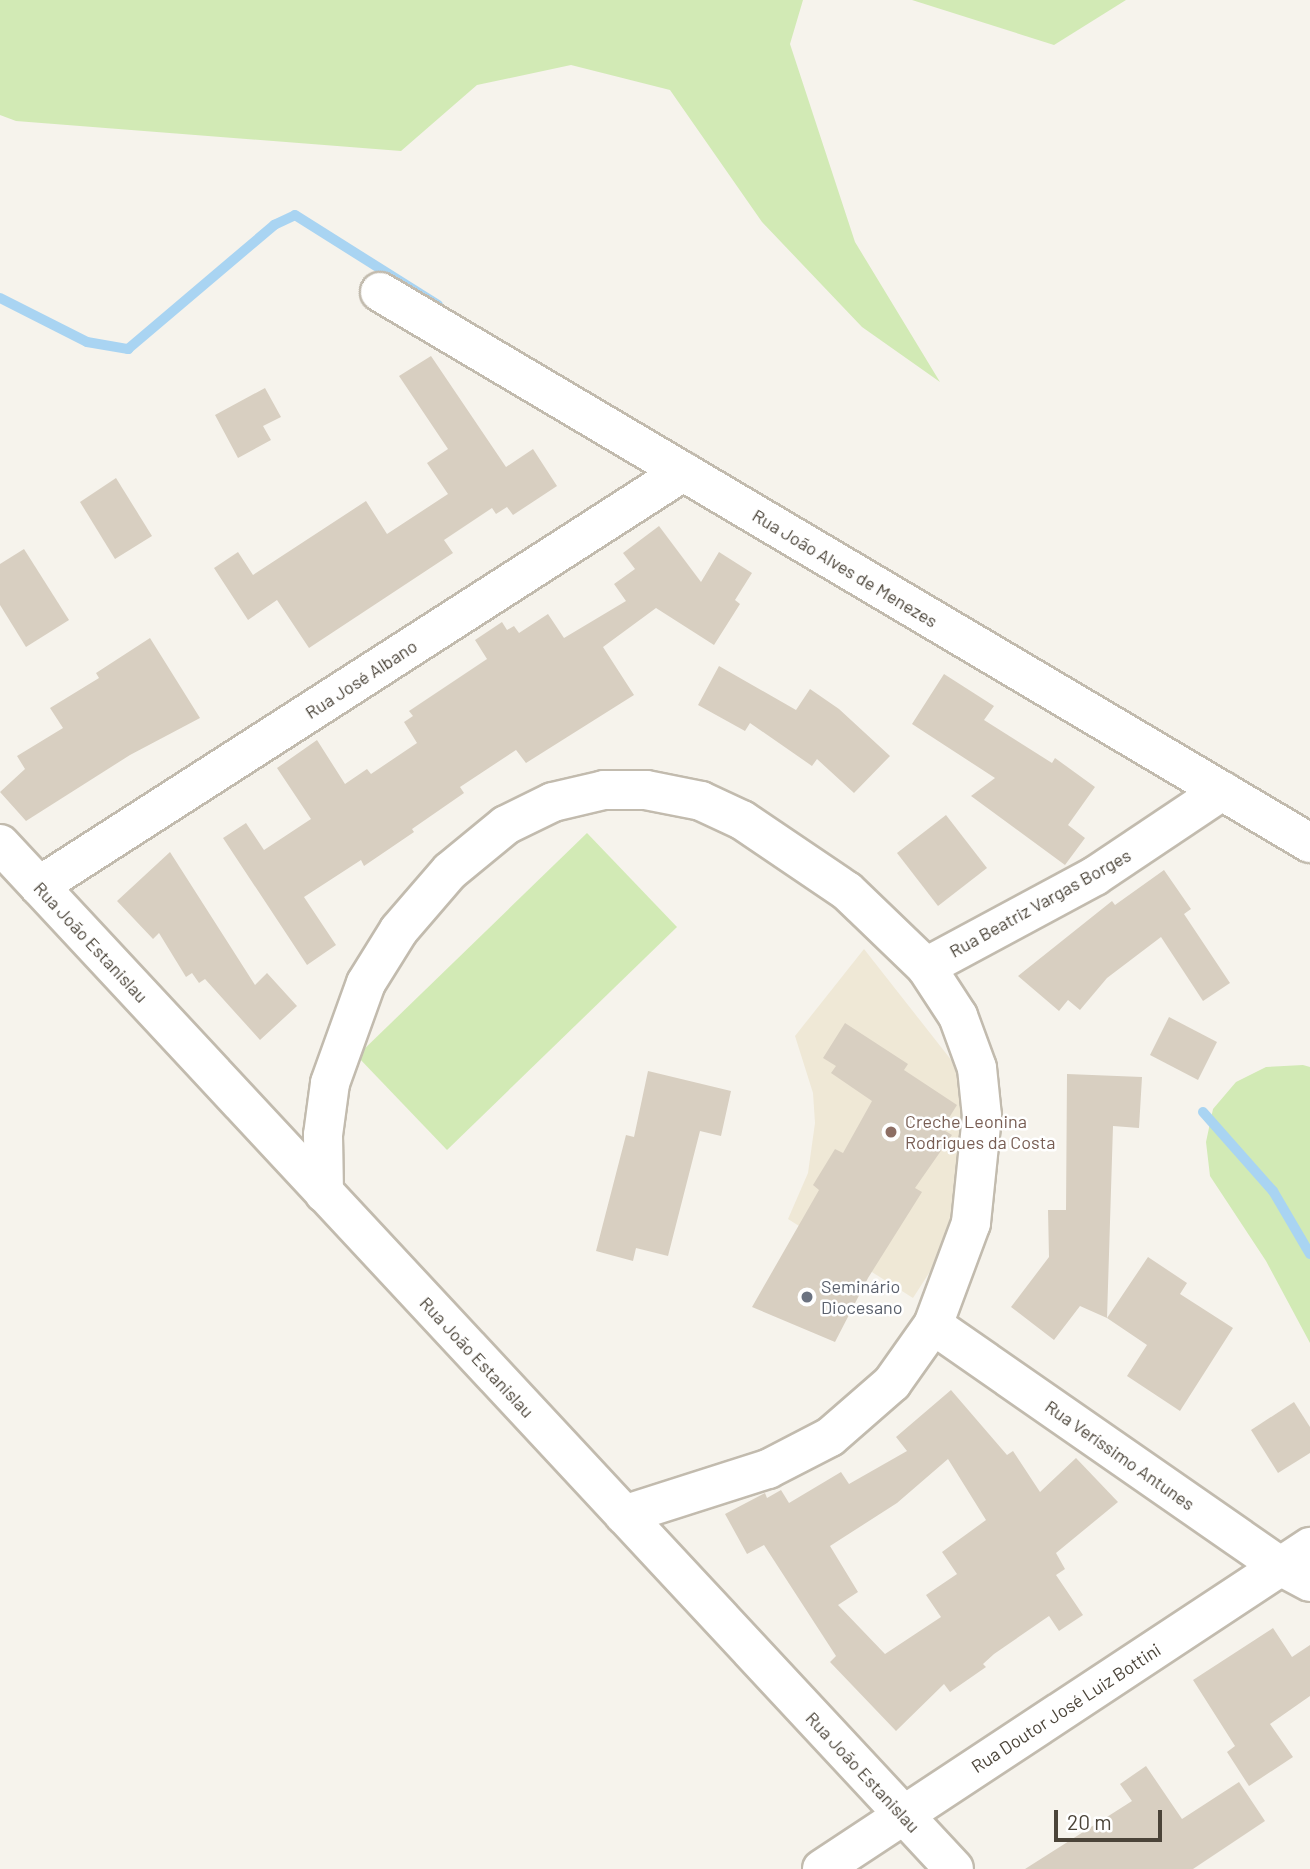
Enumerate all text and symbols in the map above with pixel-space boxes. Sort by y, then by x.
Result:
street label: Rua João Alves de Menezes [749,504,941,632]
street label: Rua José Albano [301,635,421,723]
street label: Rua Beatriz Vargas Borges [945,844,1135,962]
street label: Rua João Estanislau [29,877,153,1007]
place label: Creche Leonina Rodrigues da Costa [905,1111,1055,1154]
marker: Creche Leonina Rodrigues da Costa [883,1124,899,1140]
place label: Seminário Diocesano [821,1276,903,1318]
marker: Seminário Diocesano [799,1289,815,1305]
street label: Rua João Estanislau [415,1292,539,1422]
street label: Rua Veríssimo Antunes [1041,1395,1199,1515]
street label: Rua Doutor José Luiz Bottini [967,1639,1165,1777]
street label: Rua João Estanislau [801,1707,925,1837]
scale bar [1058,1796,1166,1840]
text: 20 m [1067,1809,1112,1834]

